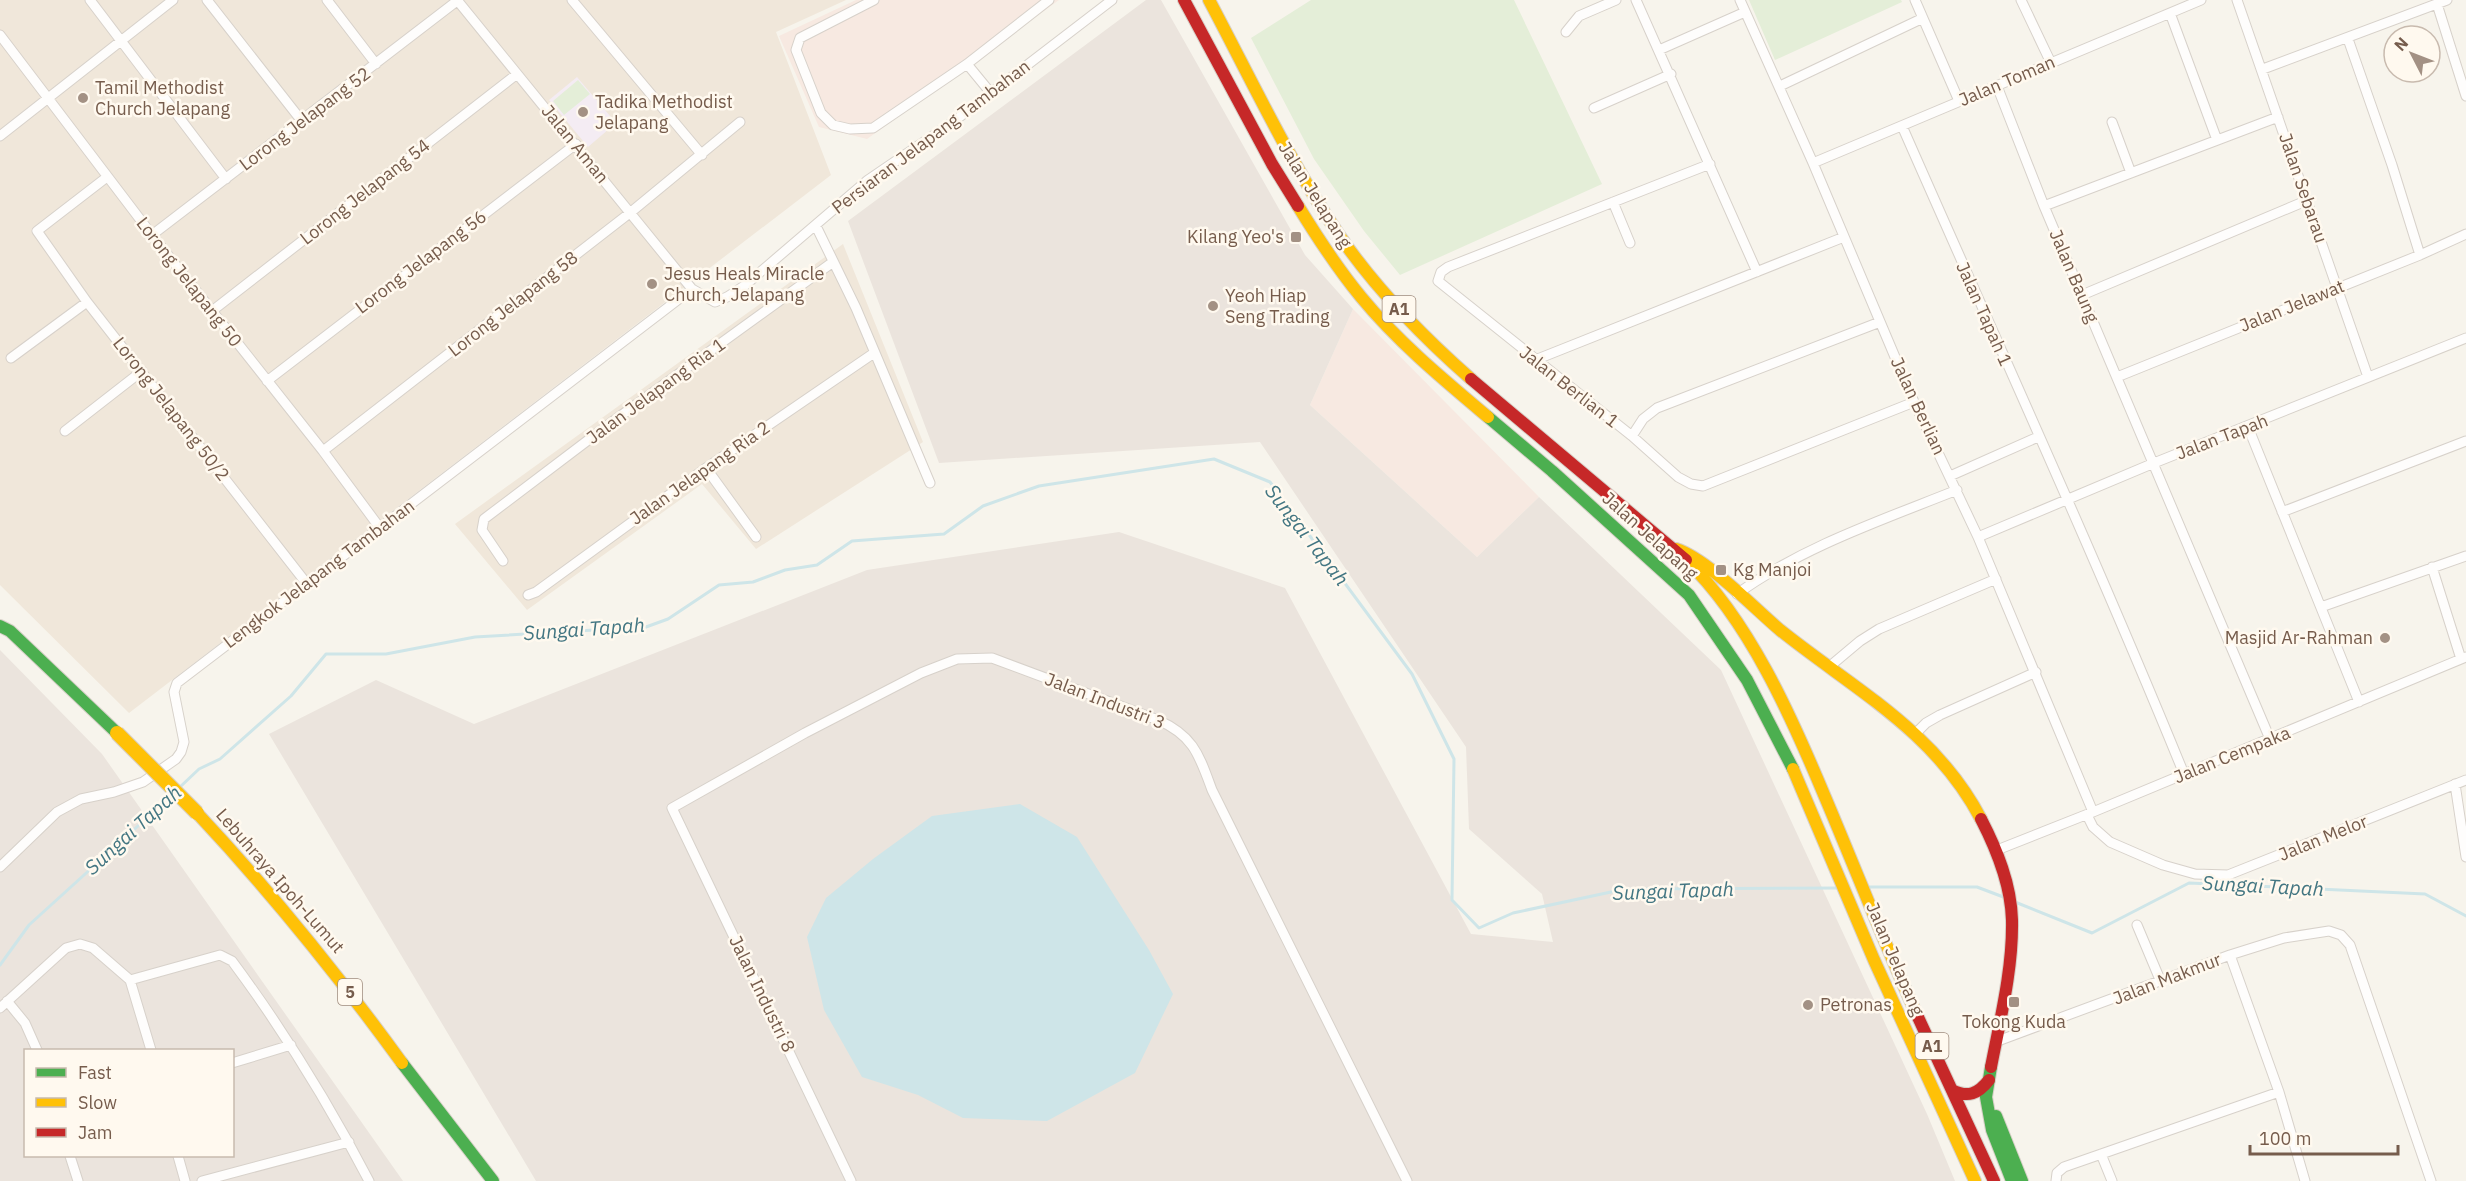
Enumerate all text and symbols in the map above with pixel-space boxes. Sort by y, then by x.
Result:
north arrow [2382,24,2442,84]
text: N [2390,33,2412,55]
street label: Jalan Toman [1955,50,2058,111]
street label: Persiaran Jelapang Tambahan [827,54,1034,219]
street label: Lorong Jelapang 52 [234,62,375,176]
place label: Tamil Methodist Church Jelapang [95,76,231,120]
place label: Tadika Methodist Jelapang [595,90,733,134]
marker: Tamil Methodist Church Jelapang [76,91,90,105]
street label: Jalan Aman [537,100,614,188]
marker: Tadika Methodist Jelapang [576,105,590,119]
street label: Jalan Sebarau [2274,130,2333,246]
street label: Lorong Jelapang 54 [295,134,434,250]
street label: Jalan Jelapang [1274,137,1358,253]
street label: Lorong Jelapang 56 [350,205,491,319]
street label: Lorong Jelapang 50 [131,212,247,351]
place label: Kilang Yeo's [1187,225,1284,248]
street label: Jalan Baung [2045,226,2105,326]
marker: Kilang Yeo's [1289,230,1303,244]
street label: Lorong Jelapang 58 [443,246,582,362]
street label: Jalan Tapah 1 [1951,258,2018,370]
place label: Jesus Heals Miracle Church, Jelapang [664,262,824,306]
street label: Jalan Jelawat [2236,274,2348,337]
marker: Jesus Heals Miracle Church, Jelapang [645,277,659,291]
place label: Yeoh Hiap Seng Trading [1225,284,1330,328]
road number: A1 [1382,296,1416,322]
marker: Yeoh Hiap Seng Trading [1206,299,1220,313]
street label: Lorong Jelapang 50/2 [108,332,235,485]
street label: Jalan Jelapang Ria 1 [582,332,730,449]
street label: Jalan Berlian 1 [1515,341,1624,433]
street label: Jalan Berlian [1886,353,1951,458]
street label: Jalan Tapah [2173,408,2271,465]
street label: Jalan Jelapang Ria 2 [625,416,774,530]
water label: Sungai Tapah [1259,478,1356,591]
street label: Jalan Jelapang [1598,487,1703,585]
street label: Lengkok Jelapang Tambahan [219,494,419,653]
place label: Kg Manjoi [1733,558,1812,581]
marker: Kg Manjoi [1714,563,1728,577]
water label: Sungai Tapah [522,611,646,646]
place label: Masjid Ar-Rahman [2225,626,2373,649]
marker: Masjid Ar-Rahman [2378,631,2392,645]
street label: Jalan Industri 3 [1042,667,1169,734]
street label: Jalan Cempaka [2170,721,2294,788]
water label: Sungai Tapah [78,779,187,880]
street label: Lebuhraya Ipoh-Lumut [211,803,350,958]
street label: Jalan Melor [2275,809,2371,866]
water label: Sungai Tapah [2201,869,2325,902]
water label: Sungai Tapah [1612,875,1734,906]
street label: Jalan Jelapang [1861,899,1930,1019]
street label: Jalan Industri 8 [724,932,801,1056]
street label: Jalan Makmur [2109,947,2225,1010]
road number: 5 [338,979,362,1005]
place label: Petronas [1820,993,1892,1016]
marker: Tokong Kuda [2007,995,2021,1009]
marker: Petronas [1801,998,1815,1012]
place label: Tokong Kuda [1962,1010,2066,1033]
road number: A1 [1916,1033,1948,1059]
legend [24,1049,234,1157]
text: Fast [78,1061,112,1084]
text: Slow [78,1091,117,1114]
scale bar [2250,1118,2398,1156]
text: Jam [78,1121,113,1144]
text: 100 m [2259,1127,2311,1150]

